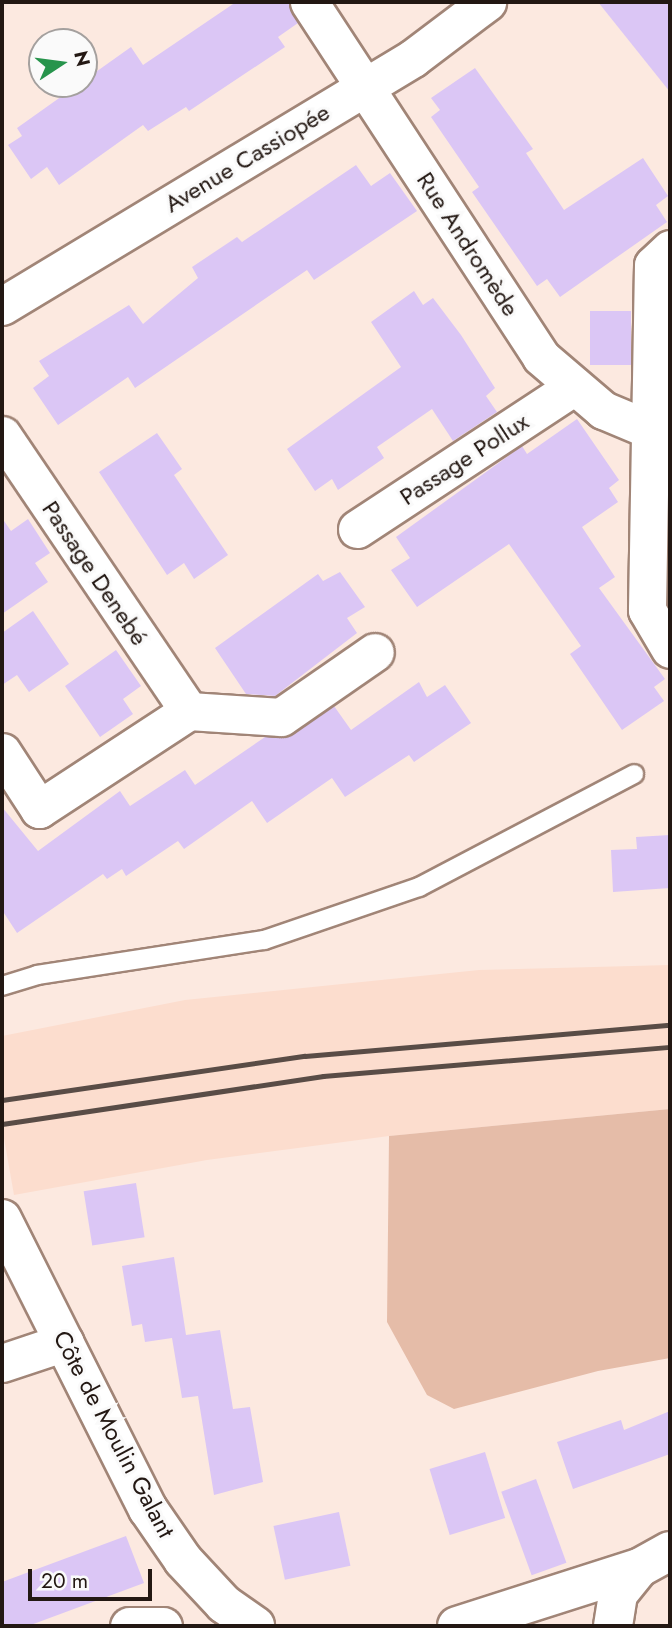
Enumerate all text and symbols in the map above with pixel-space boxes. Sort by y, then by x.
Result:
north arrow [28,28,98,98]
text: N [67,48,97,69]
street label: Avenue Cassiopée [159,97,335,219]
street label: Rue Andromède [411,167,525,321]
street label: Passage Pollux [394,407,534,511]
street label: Passage Denebé [36,495,154,651]
street label: Côte de Moulin Galant [47,1326,181,1542]
scale bar [32,1554,156,1598]
text: 20 m [41,1566,88,1596]

